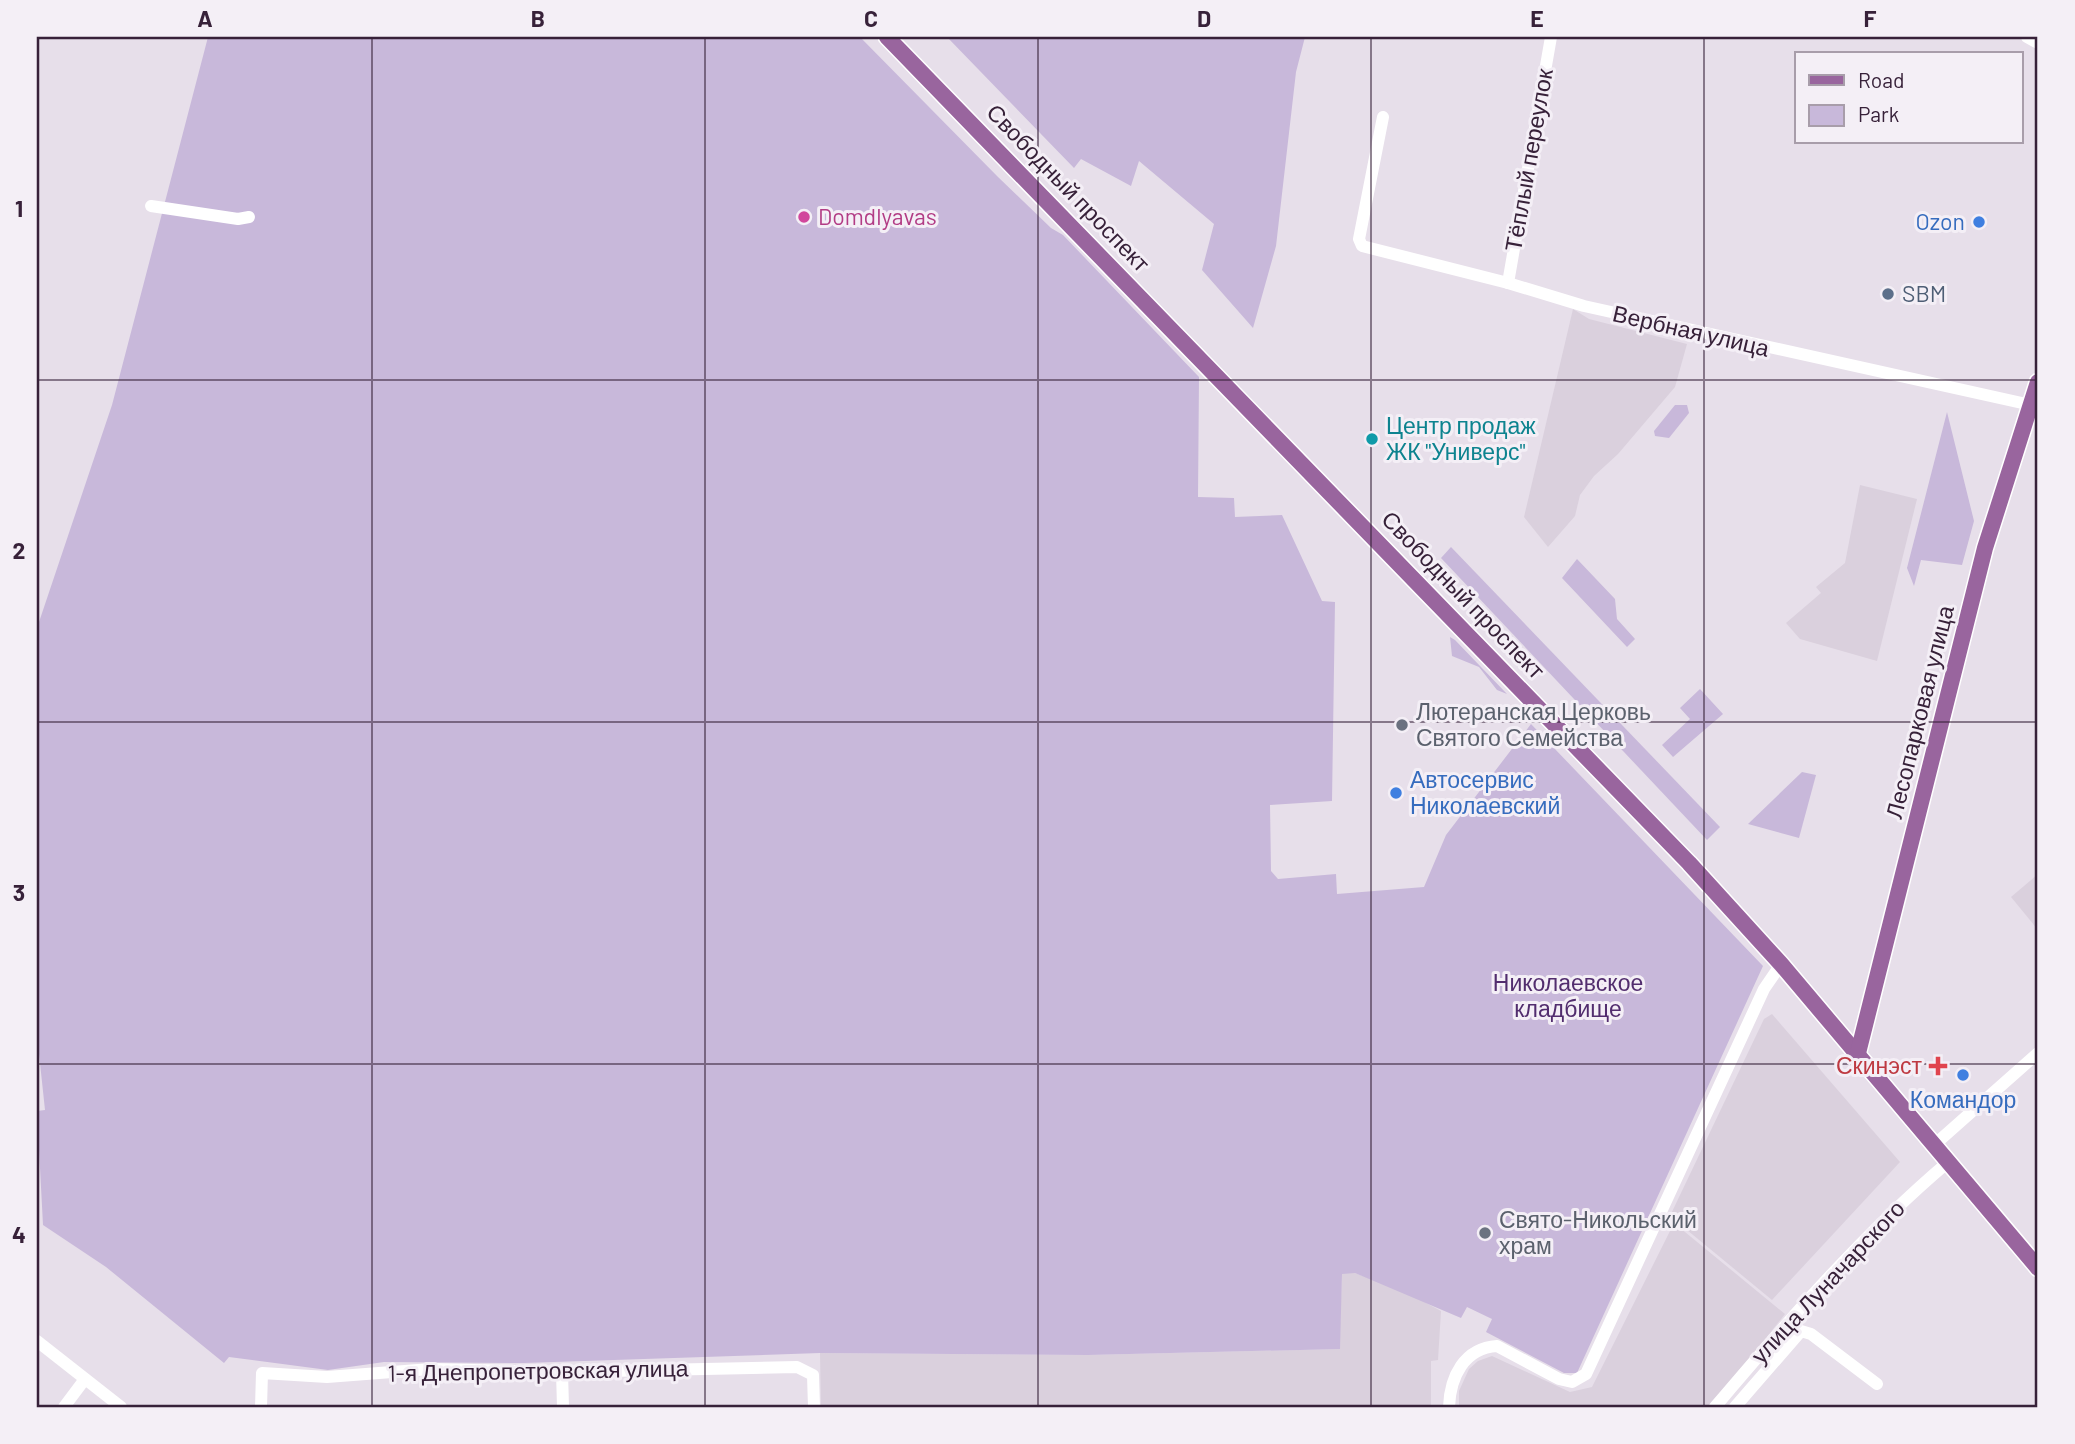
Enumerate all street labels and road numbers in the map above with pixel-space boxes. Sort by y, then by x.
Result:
street label: Тёплый переулок [1498,65,1558,253]
street label: Свободный проспект [981,98,1156,277]
street label: Вербная улица [1610,298,1772,362]
street label: Свободный проспект [1376,505,1551,684]
street label: Лесопарковая улица [1879,602,1959,821]
street label: улица Луначарского [1745,1194,1910,1369]
street label: 1-я Днепропетровская улица [387,1353,689,1387]

